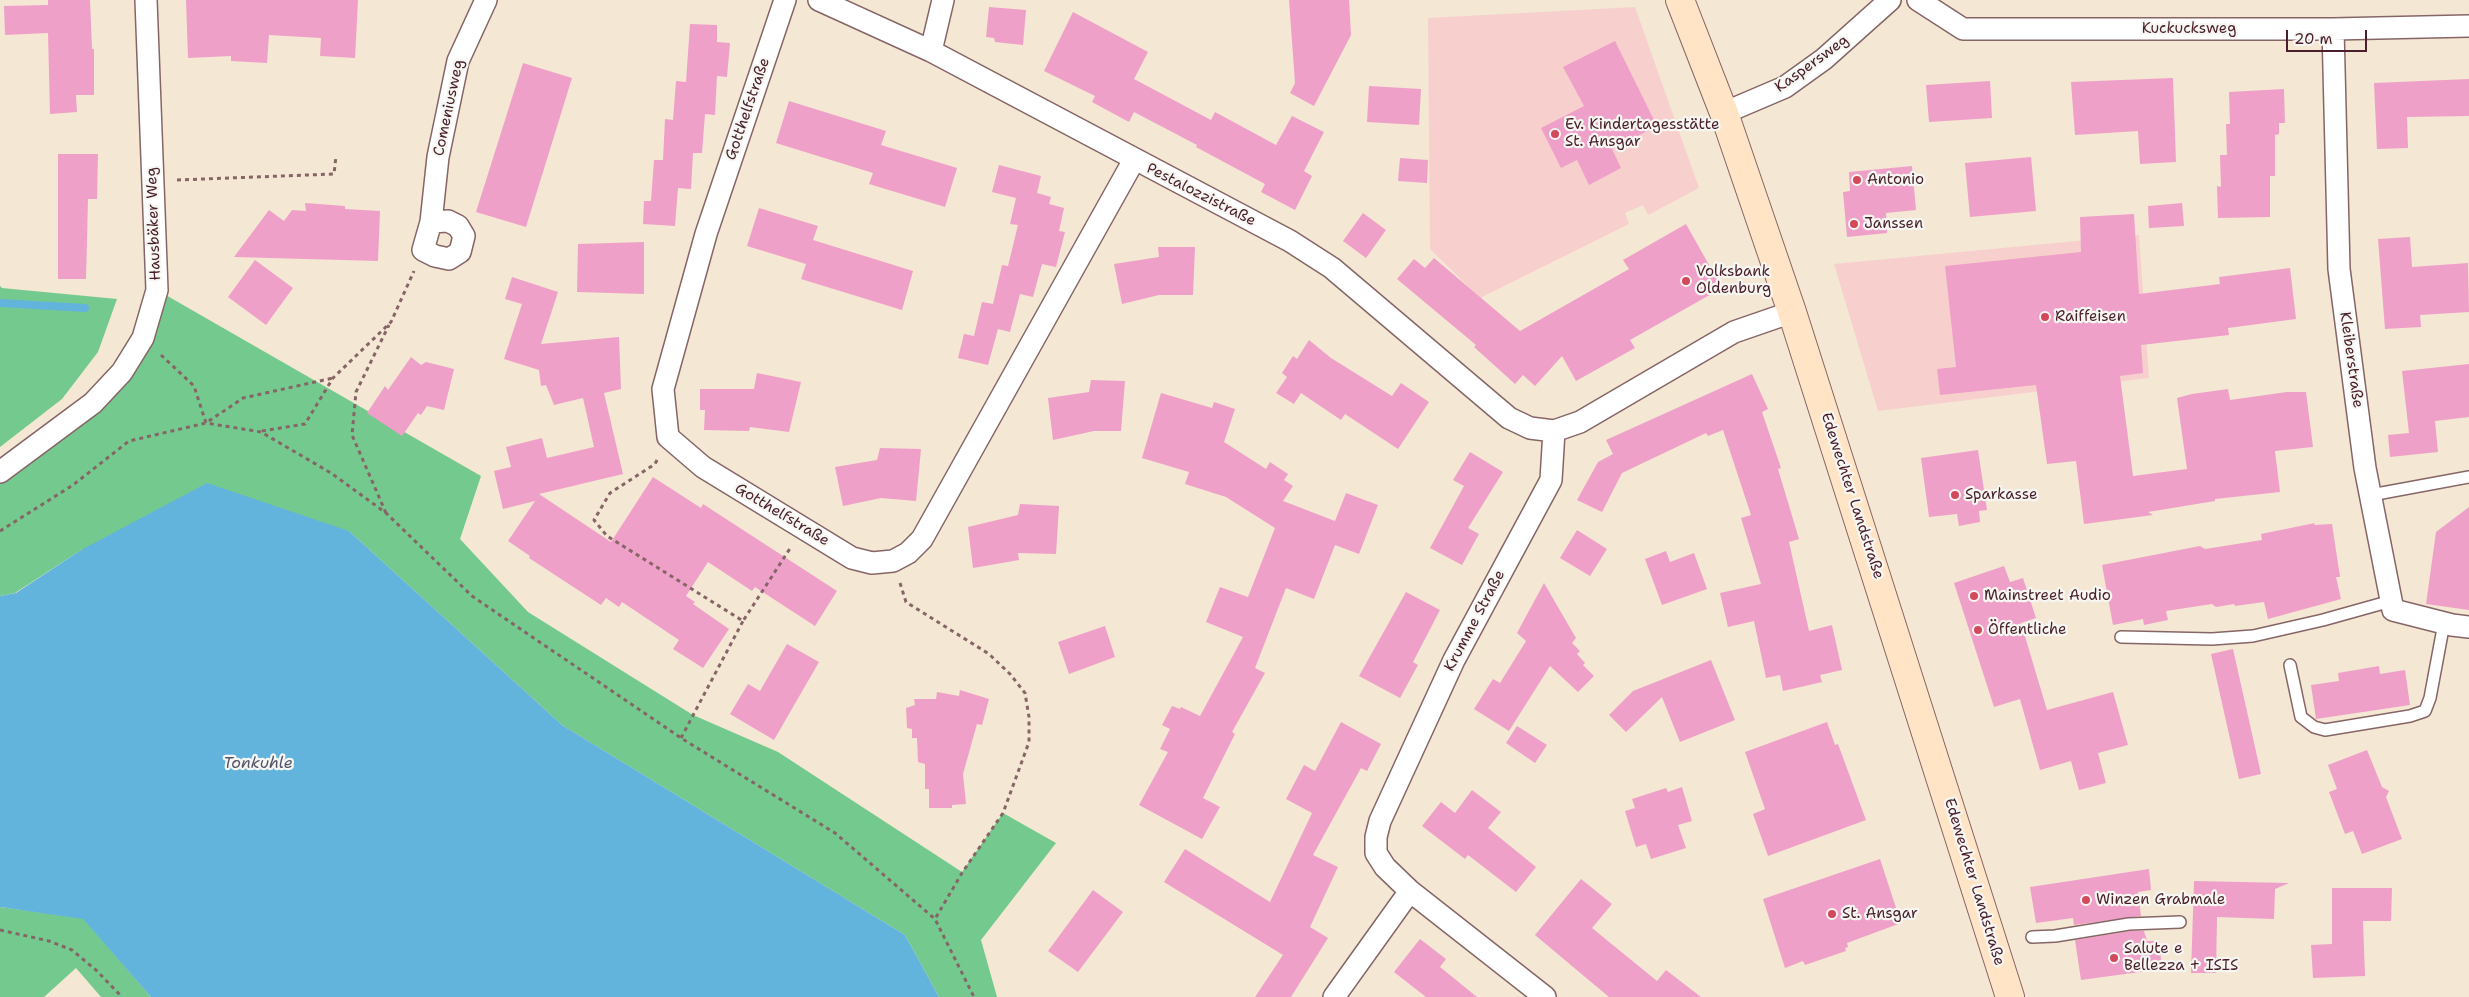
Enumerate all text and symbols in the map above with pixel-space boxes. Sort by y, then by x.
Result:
street label: Kuckucksweg [2142,20,2236,38]
scale bar [2289,20,2370,52]
text: 20 m [2294,29,2333,49]
street label: Kaspersweg [1772,31,1852,97]
street label: Gotthelfstraße [722,55,774,163]
street label: Comeniusweg [430,58,468,158]
place label: Ev. Kindertagesstätte St. Ansgar [1565,116,1719,151]
marker: Ev. Kindertagesstätte St. Ansgar [1549,128,1561,140]
street label: Pestalozzistraße [1143,160,1259,230]
street label: Hausbäker Weg [143,167,165,281]
place label: Antonio [1867,171,1924,189]
marker: Antonio [1851,174,1863,186]
place label: Janssen [1864,215,1923,233]
marker: Janssen [1848,218,1860,230]
place label: Volksbank Oldenburg [1696,263,1771,298]
marker: Volksbank Oldenburg [1680,275,1692,287]
place label: Raiffeisen [2055,308,2126,326]
marker: Raiffeisen [2039,311,2051,323]
street label: Kleiberstraße [2335,311,2367,409]
street label: Edewechter Landstraße [1817,411,1887,581]
street label: Gotthelfstraße [731,480,833,550]
place label: Sparkasse [1965,486,2037,504]
marker: Sparkasse [1949,489,1961,501]
street label: Krumme Straße [1441,567,1509,675]
place label: Mainstreet Audio [1984,587,2111,605]
marker: Mainstreet Audio [1968,590,1980,602]
place label: Öffentliche [1988,621,2067,639]
marker: Öffentliche [1972,624,1984,636]
water label: Tonkuhle [223,754,293,774]
street label: Edewechter Landstraße [1940,796,2008,968]
place label: Winzen Grabmale [2096,891,2225,909]
marker: Winzen Grabmale [2080,894,2092,906]
place label: St. Ansgar [1842,905,1918,923]
marker: St. Ansgar [1826,908,1838,920]
place label: Salute e Bellezza + ISIS [2124,940,2238,975]
marker: Salute e Bellezza + ISIS [2108,952,2120,964]

